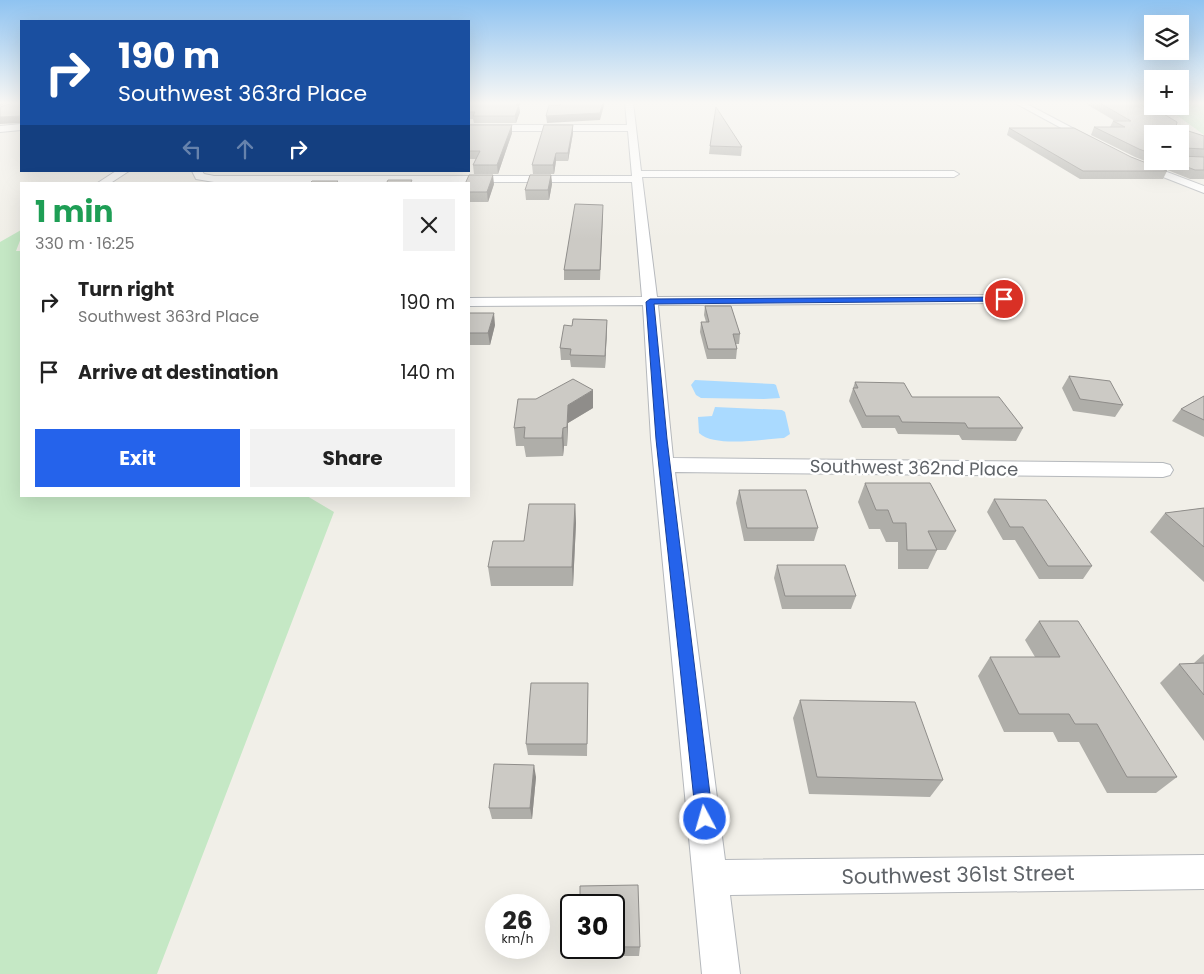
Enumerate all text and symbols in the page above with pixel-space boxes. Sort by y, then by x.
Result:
map controls [1144,15,1189,170]
button: layers [1144,15,1189,60]
text: 190 m [118,31,220,80]
icon: right [35,40,100,105]
button: + [1144,70,1189,115]
text: Southwest 363rd Place [118,78,367,109]
button: − [1144,125,1189,170]
icon: left [178,135,206,163]
icon: ahead [231,135,259,163]
icon: right [284,135,312,163]
text: 1 min [35,190,113,233]
button: close [403,199,455,251]
text: 330 m · 16:25 [35,232,135,255]
text: Turn right [78,276,174,303]
pin [983,278,1025,320]
icon: arrive [990,285,1018,313]
icon: right [35,288,63,316]
text: 190 m [400,289,455,316]
text: Southwest 363rd Place [78,305,259,328]
icon: arrive [35,358,63,386]
text: Arrive at destination [78,359,279,386]
text: 140 m [400,359,455,386]
button: Exit [35,429,240,487]
button: Share [250,429,455,487]
street label: Southwest 362nd Place [810,453,1018,482]
position arrow [678,792,730,844]
street label: Southwest 361st Street [841,858,1075,891]
speed limit sign: 30 [560,894,625,959]
text: 26 [502,903,533,938]
text: km/h [502,930,533,947]

